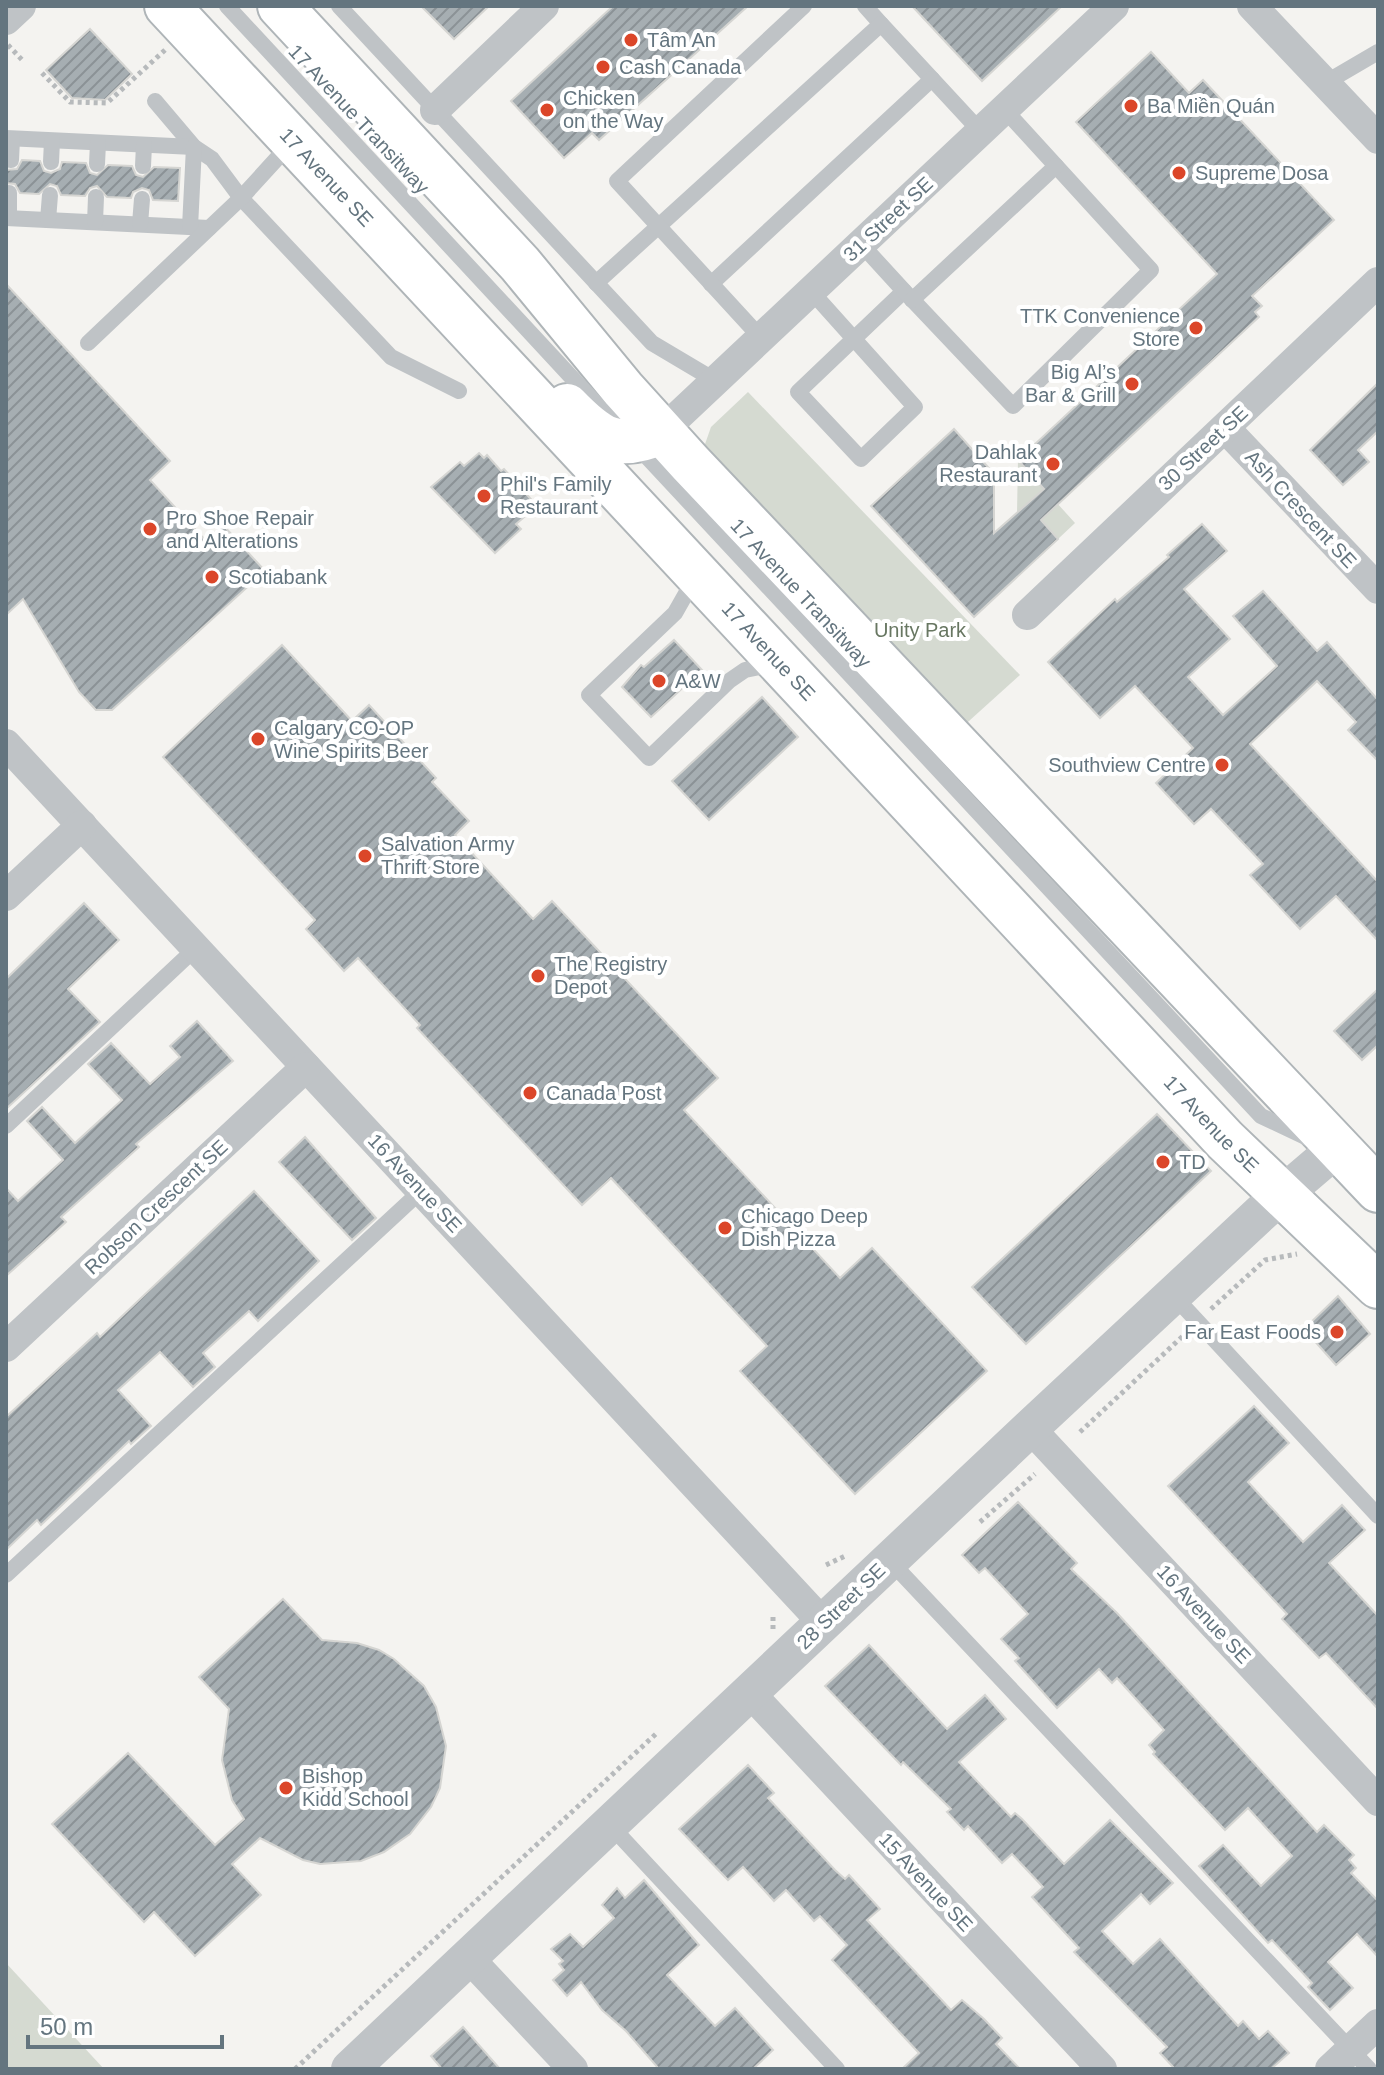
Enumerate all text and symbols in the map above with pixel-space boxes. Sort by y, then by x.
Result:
place label: Tâm An [647,29,716,51]
marker: Tâm An [622,31,640,49]
street label: 17 Avenue Transitway [284,40,434,198]
place label: Cash Canada [619,56,742,78]
marker: Cash Canada [594,58,612,76]
place label: Chicken on the Way [563,87,663,132]
place label: Ba Miền Quán [1147,95,1275,117]
marker: Ba Miền Quán [1122,97,1140,115]
marker: Chicken on the Way [538,101,556,119]
street label: 17 Avenue SE [275,123,378,231]
place label: Supreme Dosa [1195,162,1329,184]
marker: Supreme Dosa [1170,164,1188,182]
street label: 31 Street SE [839,172,937,266]
place label: TTK Convenience Store [1020,305,1180,350]
marker: TTK Convenience Store [1187,319,1205,337]
place label: Big Al’s Bar & Grill [1025,361,1116,406]
marker: Big Al’s Bar & Grill [1123,375,1141,393]
street label: 30 Street SE [1154,401,1252,495]
place label: Dahlak Restaurant [939,441,1038,486]
street label: Ash Crescent SE [1241,446,1361,572]
marker: Dahlak Restaurant [1044,455,1062,473]
place label: Phil's Family Restaurant [500,473,612,518]
marker: Phil's Family Restaurant [475,487,493,505]
place label: Pro Shoe Repair and Alterations [166,507,314,552]
street label: 17 Avenue Transitway [726,514,876,672]
marker: Pro Shoe Repair and Alterations [141,520,159,538]
place label: Scotiabank [228,566,328,588]
marker: Scotiabank [203,568,221,586]
street label: 17 Avenue SE [718,597,820,705]
park label: Unity Park [874,619,967,641]
place label: A&W [675,670,721,692]
marker: A&W [650,672,668,690]
place label: Calgary CO-OP Wine Spirits Beer [274,717,429,762]
marker: Calgary CO-OP Wine Spirits Beer [249,730,267,748]
place label: Southview Centre [1048,754,1206,776]
marker: Southview Centre [1213,756,1231,774]
place label: Salvation Army Thrift Store [381,833,514,878]
marker: Salvation Army Thrift Store [356,847,374,865]
place label: The Registry Depot [554,953,667,998]
marker: The Registry Depot [529,967,547,985]
street label: 17 Avenue SE [1160,1071,1263,1177]
place label: Canada Post [546,1082,662,1104]
marker: Canada Post [521,1084,539,1102]
street label: 16 Avenue SE [364,1129,466,1237]
street label: Robson Crescent SE [80,1135,232,1279]
place label: TD [1179,1151,1206,1173]
marker: TD [1154,1153,1172,1171]
place label: Chicago Deep Dish Pizza [741,1205,868,1250]
marker: Chicago Deep Dish Pizza [716,1219,734,1237]
place label: Far East Foods [1184,1321,1321,1343]
marker: Far East Foods [1328,1323,1346,1341]
street label: 28 Street SE [793,1559,889,1653]
street label: 16 Avenue SE [1153,1560,1255,1668]
place label: Bishop Kidd School [302,1765,409,1810]
marker: Bishop Kidd School [277,1779,295,1797]
street label: 15 Avenue SE [875,1828,977,1936]
scale bar [28,1999,222,2049]
text: 50 m [40,2013,93,2040]

